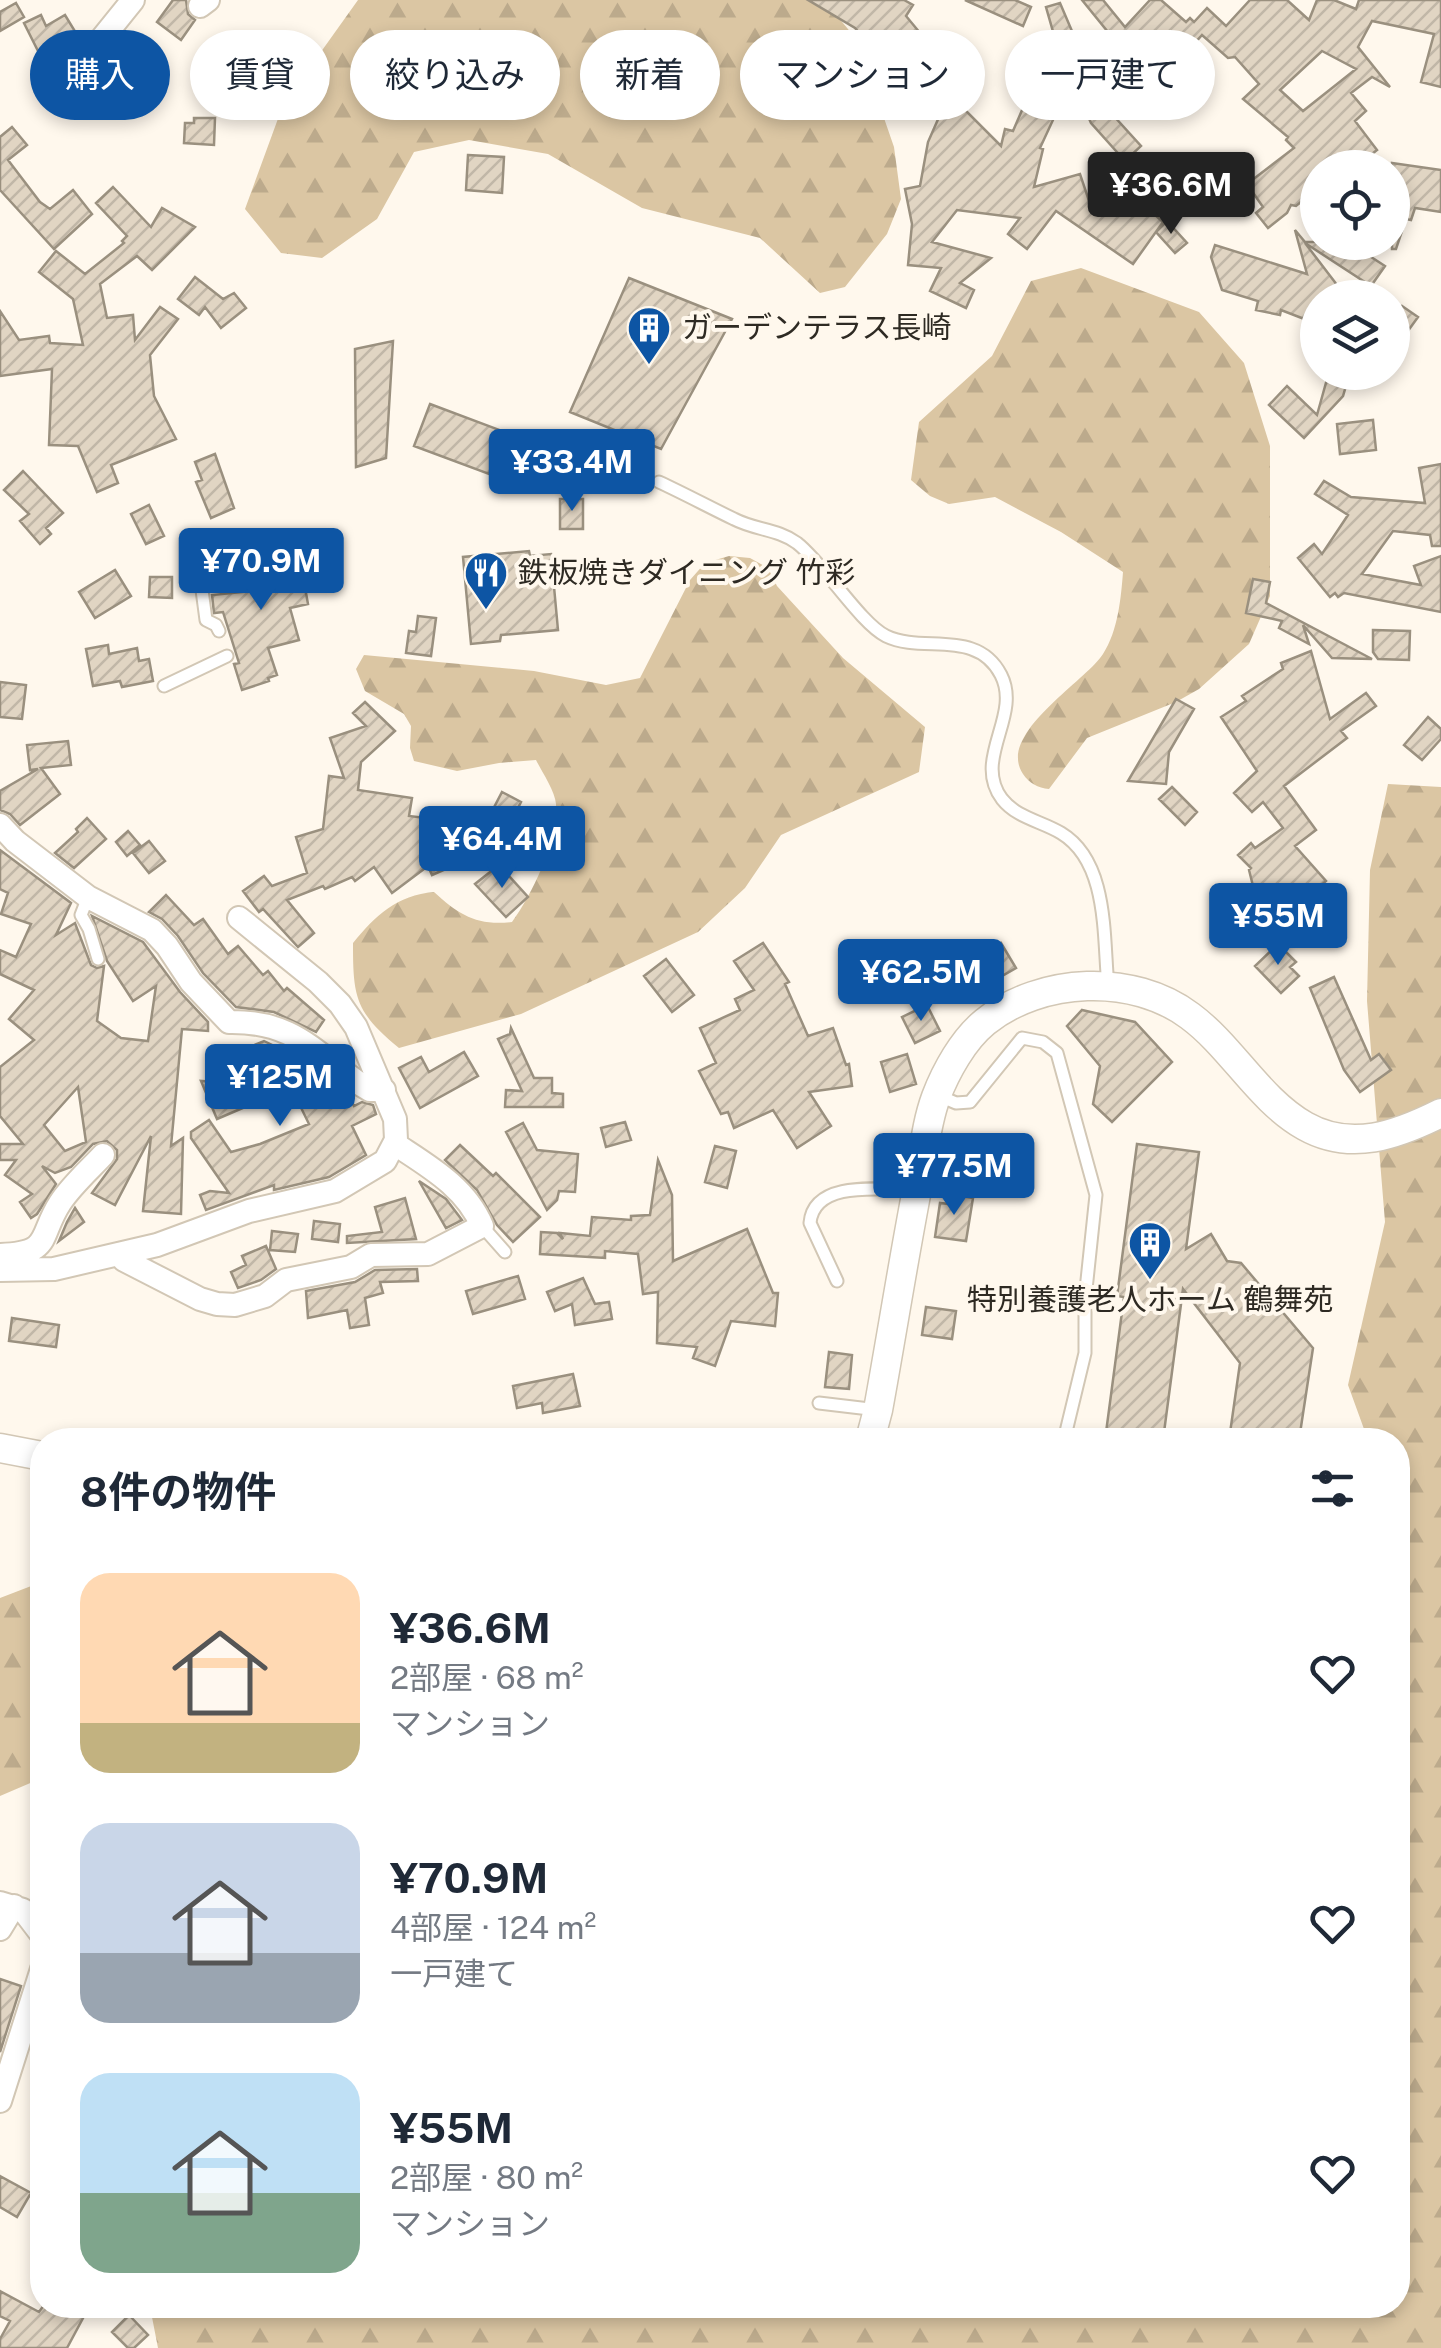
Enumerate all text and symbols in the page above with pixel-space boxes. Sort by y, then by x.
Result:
chip: 購入 [30,30,170,120]
chip: 賃貸 [190,30,330,120]
chip: 絞り込み [350,30,560,120]
chip: 新着 [580,30,720,120]
chip: マンション [740,30,985,120]
chip: 一戸建て [1005,30,1215,120]
map controls [1300,150,1410,390]
button: locate [1300,150,1410,260]
pin: ¥36.6M [1090,152,1252,237]
text: ¥36.6M [1110,166,1232,203]
button: layers [1300,280,1410,390]
building icon: ガーデンテラス長崎 [626,305,672,366]
place label: ガーデンテラス長崎 [682,309,951,345]
pin: ¥33.4M [491,429,653,514]
text: ¥33.4M [511,443,633,480]
pin: ¥70.9M [180,528,342,613]
text: ¥70.9M [201,542,321,579]
restaurant icon: 鉄板焼きダイニング 竹彩 [463,550,509,611]
place label: 鉄板焼きダイニング 竹彩 [518,554,855,590]
pin: ¥64.4M [421,806,583,891]
text: ¥64.4M [441,820,563,857]
pin: ¥55M [1219,883,1337,968]
text: ¥55M [1231,897,1325,934]
pin: ¥62.5M [840,939,1002,1024]
text: ¥62.5M [860,953,982,990]
pin: ¥125M [210,1044,350,1129]
text: ¥125M [227,1058,333,1095]
pin: ¥77.5M [873,1133,1035,1218]
text: ¥77.5M [895,1147,1013,1184]
building icon: 特別養護老人ホーム 鶴舞苑 [1127,1220,1173,1281]
place label: 特別養護老人ホーム 鶴舞苑 [967,1281,1333,1317]
icon: filters [1305,1461,1360,1516]
text: 8件の物件 [80,1467,276,1516]
text: ¥36.6M [390,1603,551,1652]
icon: home [160,1613,280,1733]
icon: heart [1305,1646,1360,1701]
text: 2部屋 · 68 m² [390,1659,583,1696]
text: マンション [390,1705,550,1742]
text: ¥70.9M [390,1853,548,1902]
icon: home [160,1863,280,1983]
icon: heart [1305,1896,1360,1951]
text: 4部屋 · 124 m² [390,1909,596,1946]
text: 一戸建て [390,1955,518,1992]
text: ¥55M [390,2103,513,2152]
icon: home [160,2113,280,2233]
icon: heart [1305,2146,1360,2201]
text: 2部屋 · 80 m² [390,2159,583,2196]
text: マンション [390,2205,550,2242]

